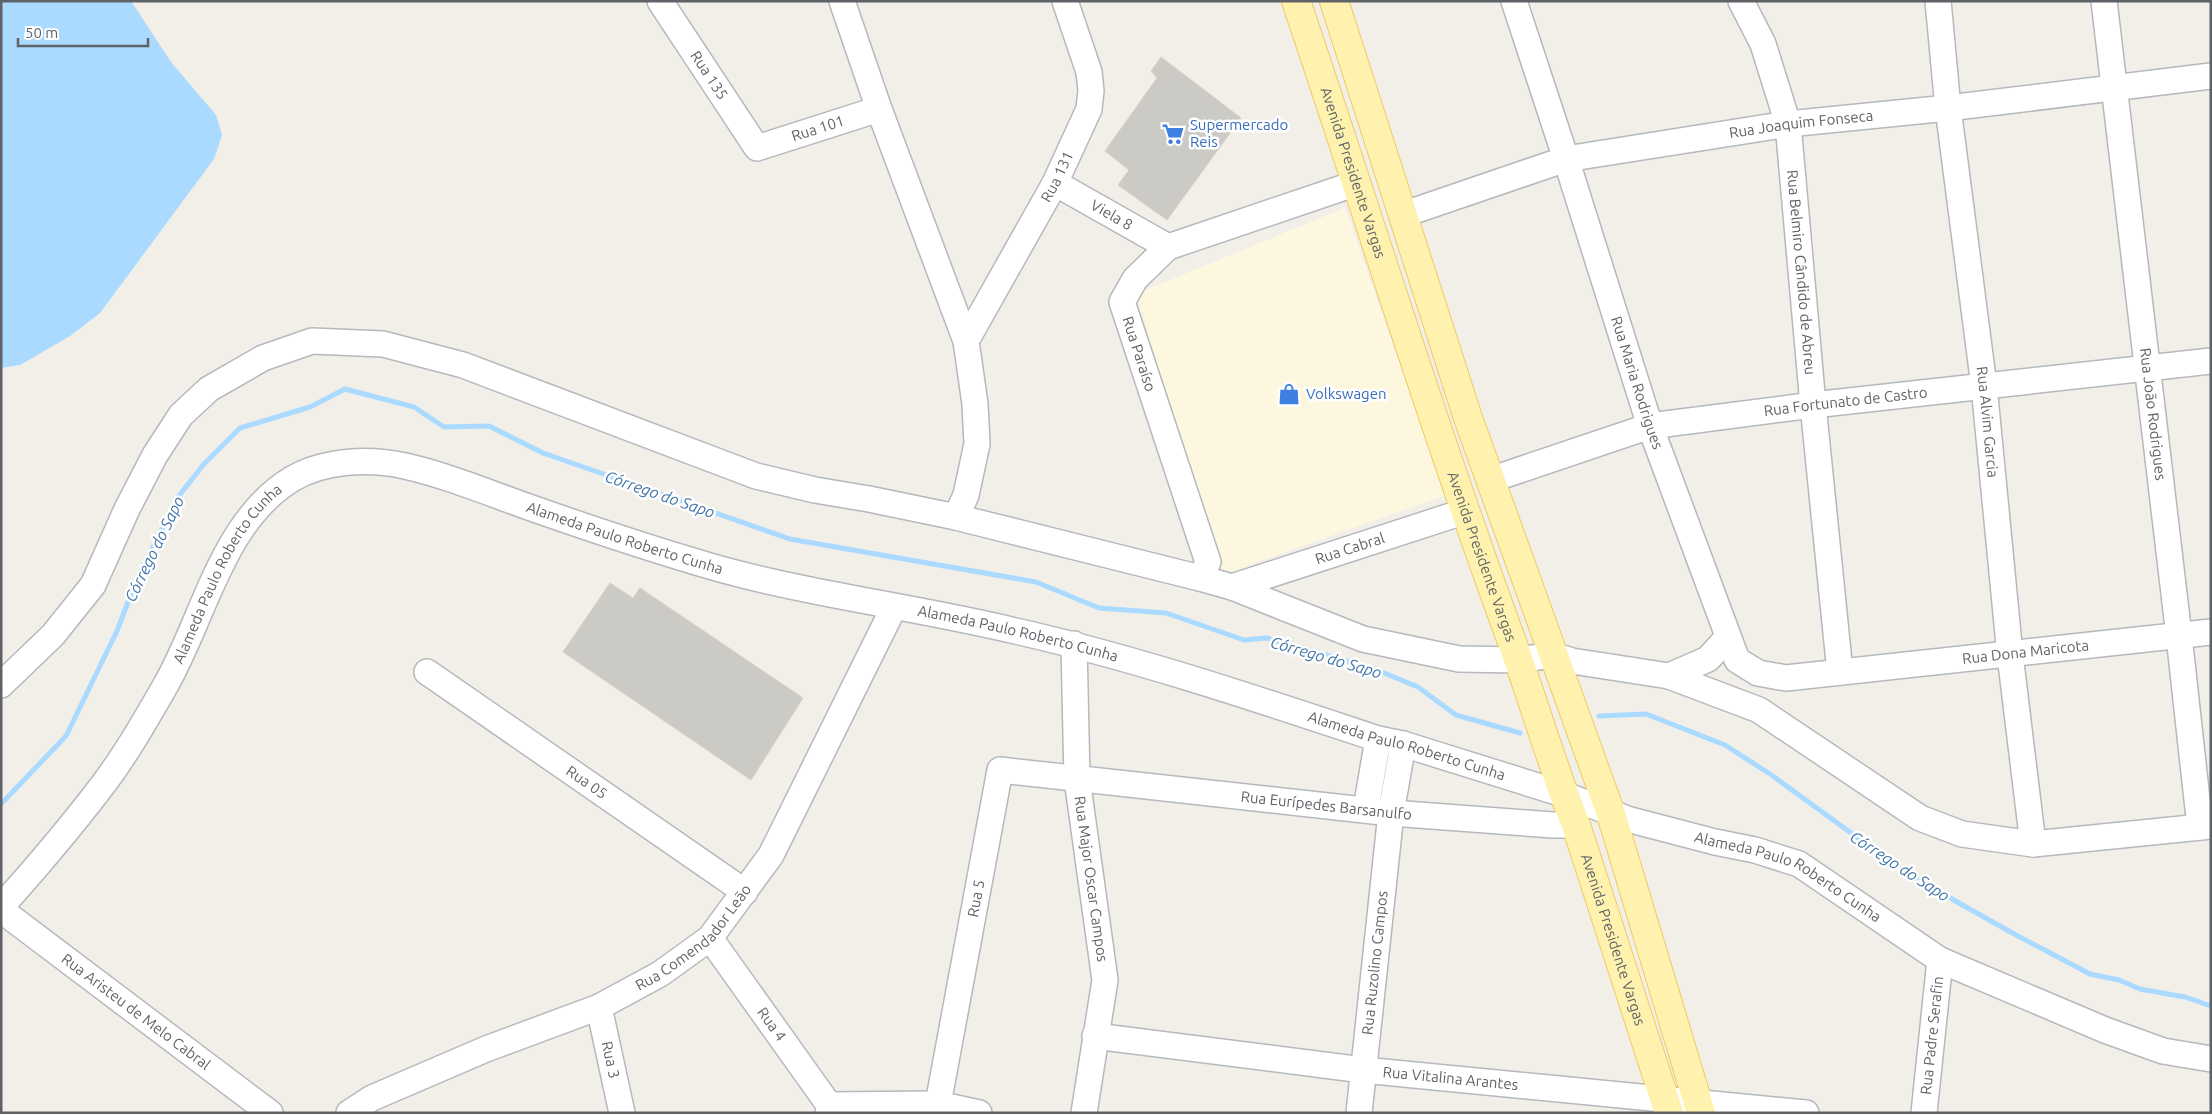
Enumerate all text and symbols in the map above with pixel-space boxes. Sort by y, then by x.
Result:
scale bar [18,15,148,47]
text: 50 m [25,24,58,41]
street label: Rua 135 [687,48,732,102]
street label: Avenida Presidente Vargas [1317,85,1389,260]
street label: Rua Joaquim Fonseca [1728,107,1874,141]
street label: Rua 101 [789,112,846,144]
place label: Supermercado Reis [1190,116,1288,150]
supermarket icon: Supermercado Reis [1160,121,1186,147]
street label: Rua 131 [1037,148,1076,205]
street label: Rua Belmiro Cândido de Abreu [1784,169,1819,376]
street label: Viela 8 [1088,196,1136,233]
street label: Rua Paraíso [1119,314,1160,394]
street label: Rua Maria Rodrigues [1608,314,1667,451]
street label: Rua João Rodrigues [2137,347,2170,481]
street label: Rua Alvim Garcia [1974,365,2002,478]
shop icon: Volkswagen [1276,381,1302,407]
street label: Rua Fortunato de Castro [1763,383,1928,419]
place label: Volkswagen [1306,385,1387,402]
water label: Córrego do Sapo [603,467,717,521]
street label: Avenida Presidente Vargas [1445,469,1520,644]
street label: Alameda Paulo Roberto Cunha [169,480,285,666]
water label: Córrego do Sapo [121,493,187,605]
street label: Alameda Paulo Roberto Cunha [524,498,725,577]
street label: Rua Cabral [1313,529,1387,567]
street label: Alameda Paulo Roberto Cunha [916,602,1120,665]
water label: Córrego do Sapo [1268,633,1384,682]
street label: Rua Dona Maricota [1961,636,2090,667]
street label: Alameda Paulo Roberto Cunha [1306,707,1507,783]
street label: Rua 05 [563,762,611,802]
street label: Rua Eurípedes Barsanulfo [1240,788,1413,823]
street label: Rua Major Oscar Campos [1071,795,1111,963]
water label: Córrego do Sapo [1847,827,1953,905]
street label: Alameda Paulo Roberto Cunha [1693,828,1885,925]
street label: Avenida Presidente Vargas [1578,852,1649,1028]
street label: Rua 5 [964,878,987,918]
street label: Rua Comendador Leão [632,881,754,994]
street label: Rua Ruzolino Campos [1358,890,1391,1036]
street label: Rua Aristeu de Melo Cabral [58,950,214,1073]
street label: Rua Padre Serafin [1917,975,1946,1096]
street label: Rua 4 [754,1004,790,1044]
street label: Rua 3 [599,1040,623,1080]
street label: Rua Vitalina Arantes [1382,1063,1519,1093]

